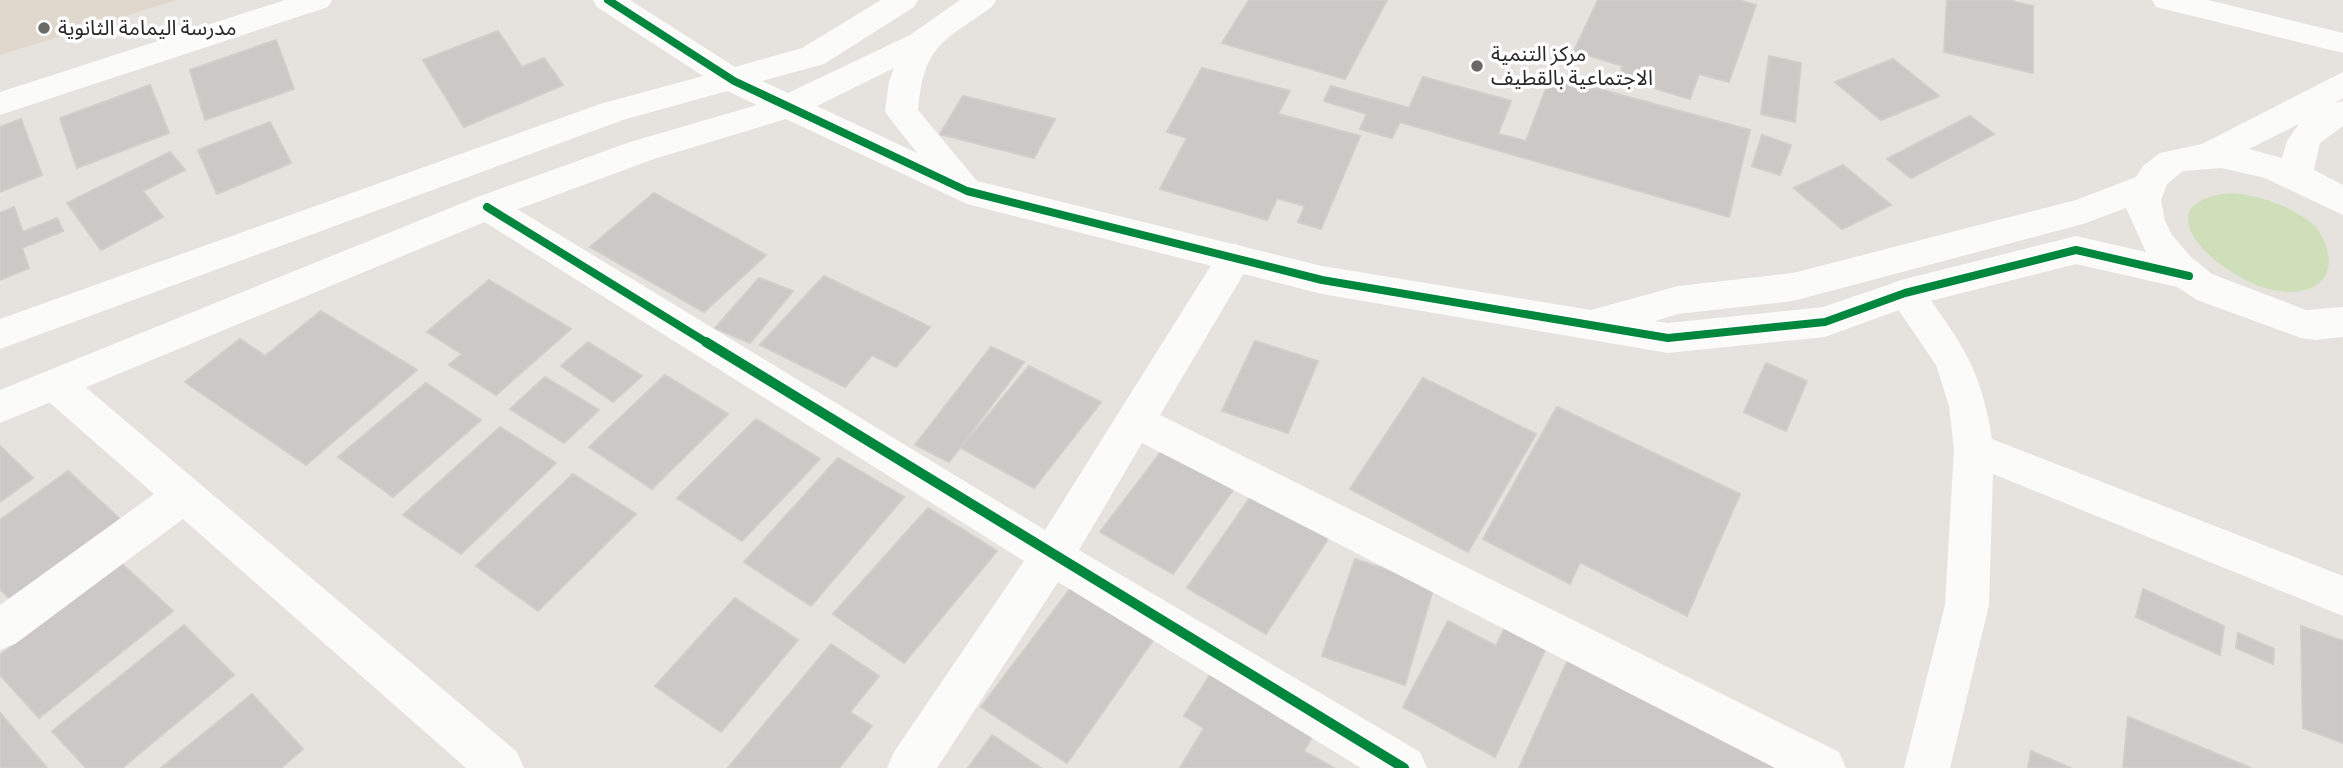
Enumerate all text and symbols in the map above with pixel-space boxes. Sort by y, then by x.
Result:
place label: مدرسة اليمامة الثانوية [58,14,237,40]
marker: مدرسة اليمامة الثانوية [36,20,52,36]
place label: مركز التنمية الاجتماعية بالقطيف [1491,40,1653,89]
marker: مركز التنمية الاجتماعية بالقطيف [1469,58,1485,74]

